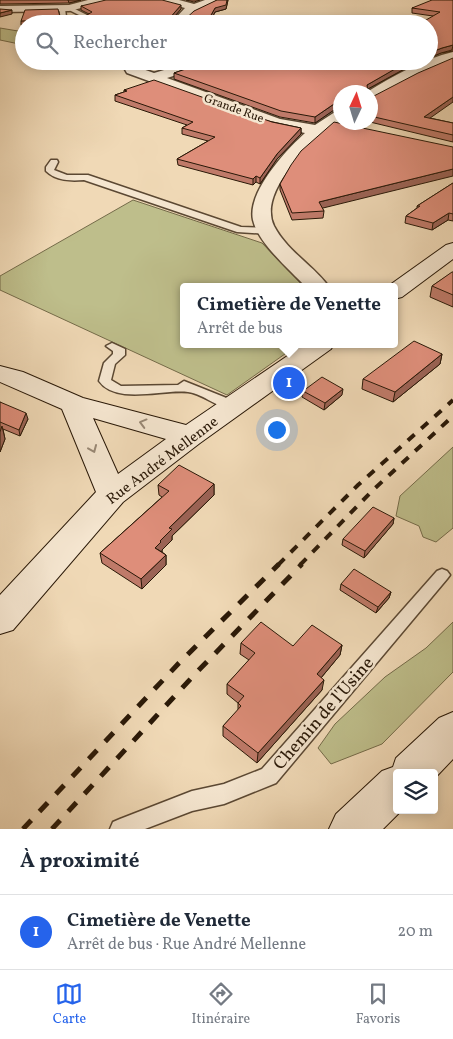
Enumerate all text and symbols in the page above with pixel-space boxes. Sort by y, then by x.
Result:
search box [15,15,438,70]
icon: search [33,29,61,57]
text: Rechercher [73,30,167,56]
north arrow [333,85,378,130]
street label: Grande Rue [202,91,266,127]
popup [180,283,398,348]
text: Cimetière de Venette [197,292,381,318]
text: Arrêt de bus [197,318,283,340]
pin: 1 [273,364,305,402]
street label: Rue André Mellenne [103,412,223,510]
your location [264,417,290,443]
one-way arrow [139,418,148,429]
one-way arrow [86,444,97,453]
street label: Chemin de l'Usine [268,652,380,776]
map controls [393,769,438,814]
button: layers [393,769,438,814]
text: À proximité [20,847,139,876]
text: Cimetière de Venette [67,908,251,934]
text: 1 [33,921,39,943]
text: 20 m [398,921,433,943]
text: Arrêt de bus · Rue André Mellenne [67,934,306,956]
tab: Carte [53,980,86,1029]
tab: Itinéraire [192,980,250,1029]
tab: Favoris [356,980,400,1029]

